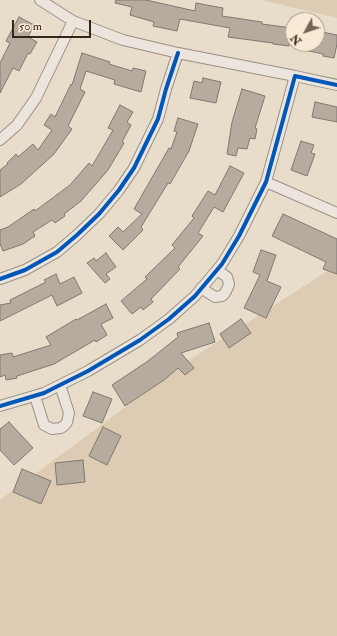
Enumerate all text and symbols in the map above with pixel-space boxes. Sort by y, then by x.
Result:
scale bar [14,12,93,38]
north arrow [285,12,325,52]
text: 50 m [19,19,42,34]
text: N [288,31,304,47]

